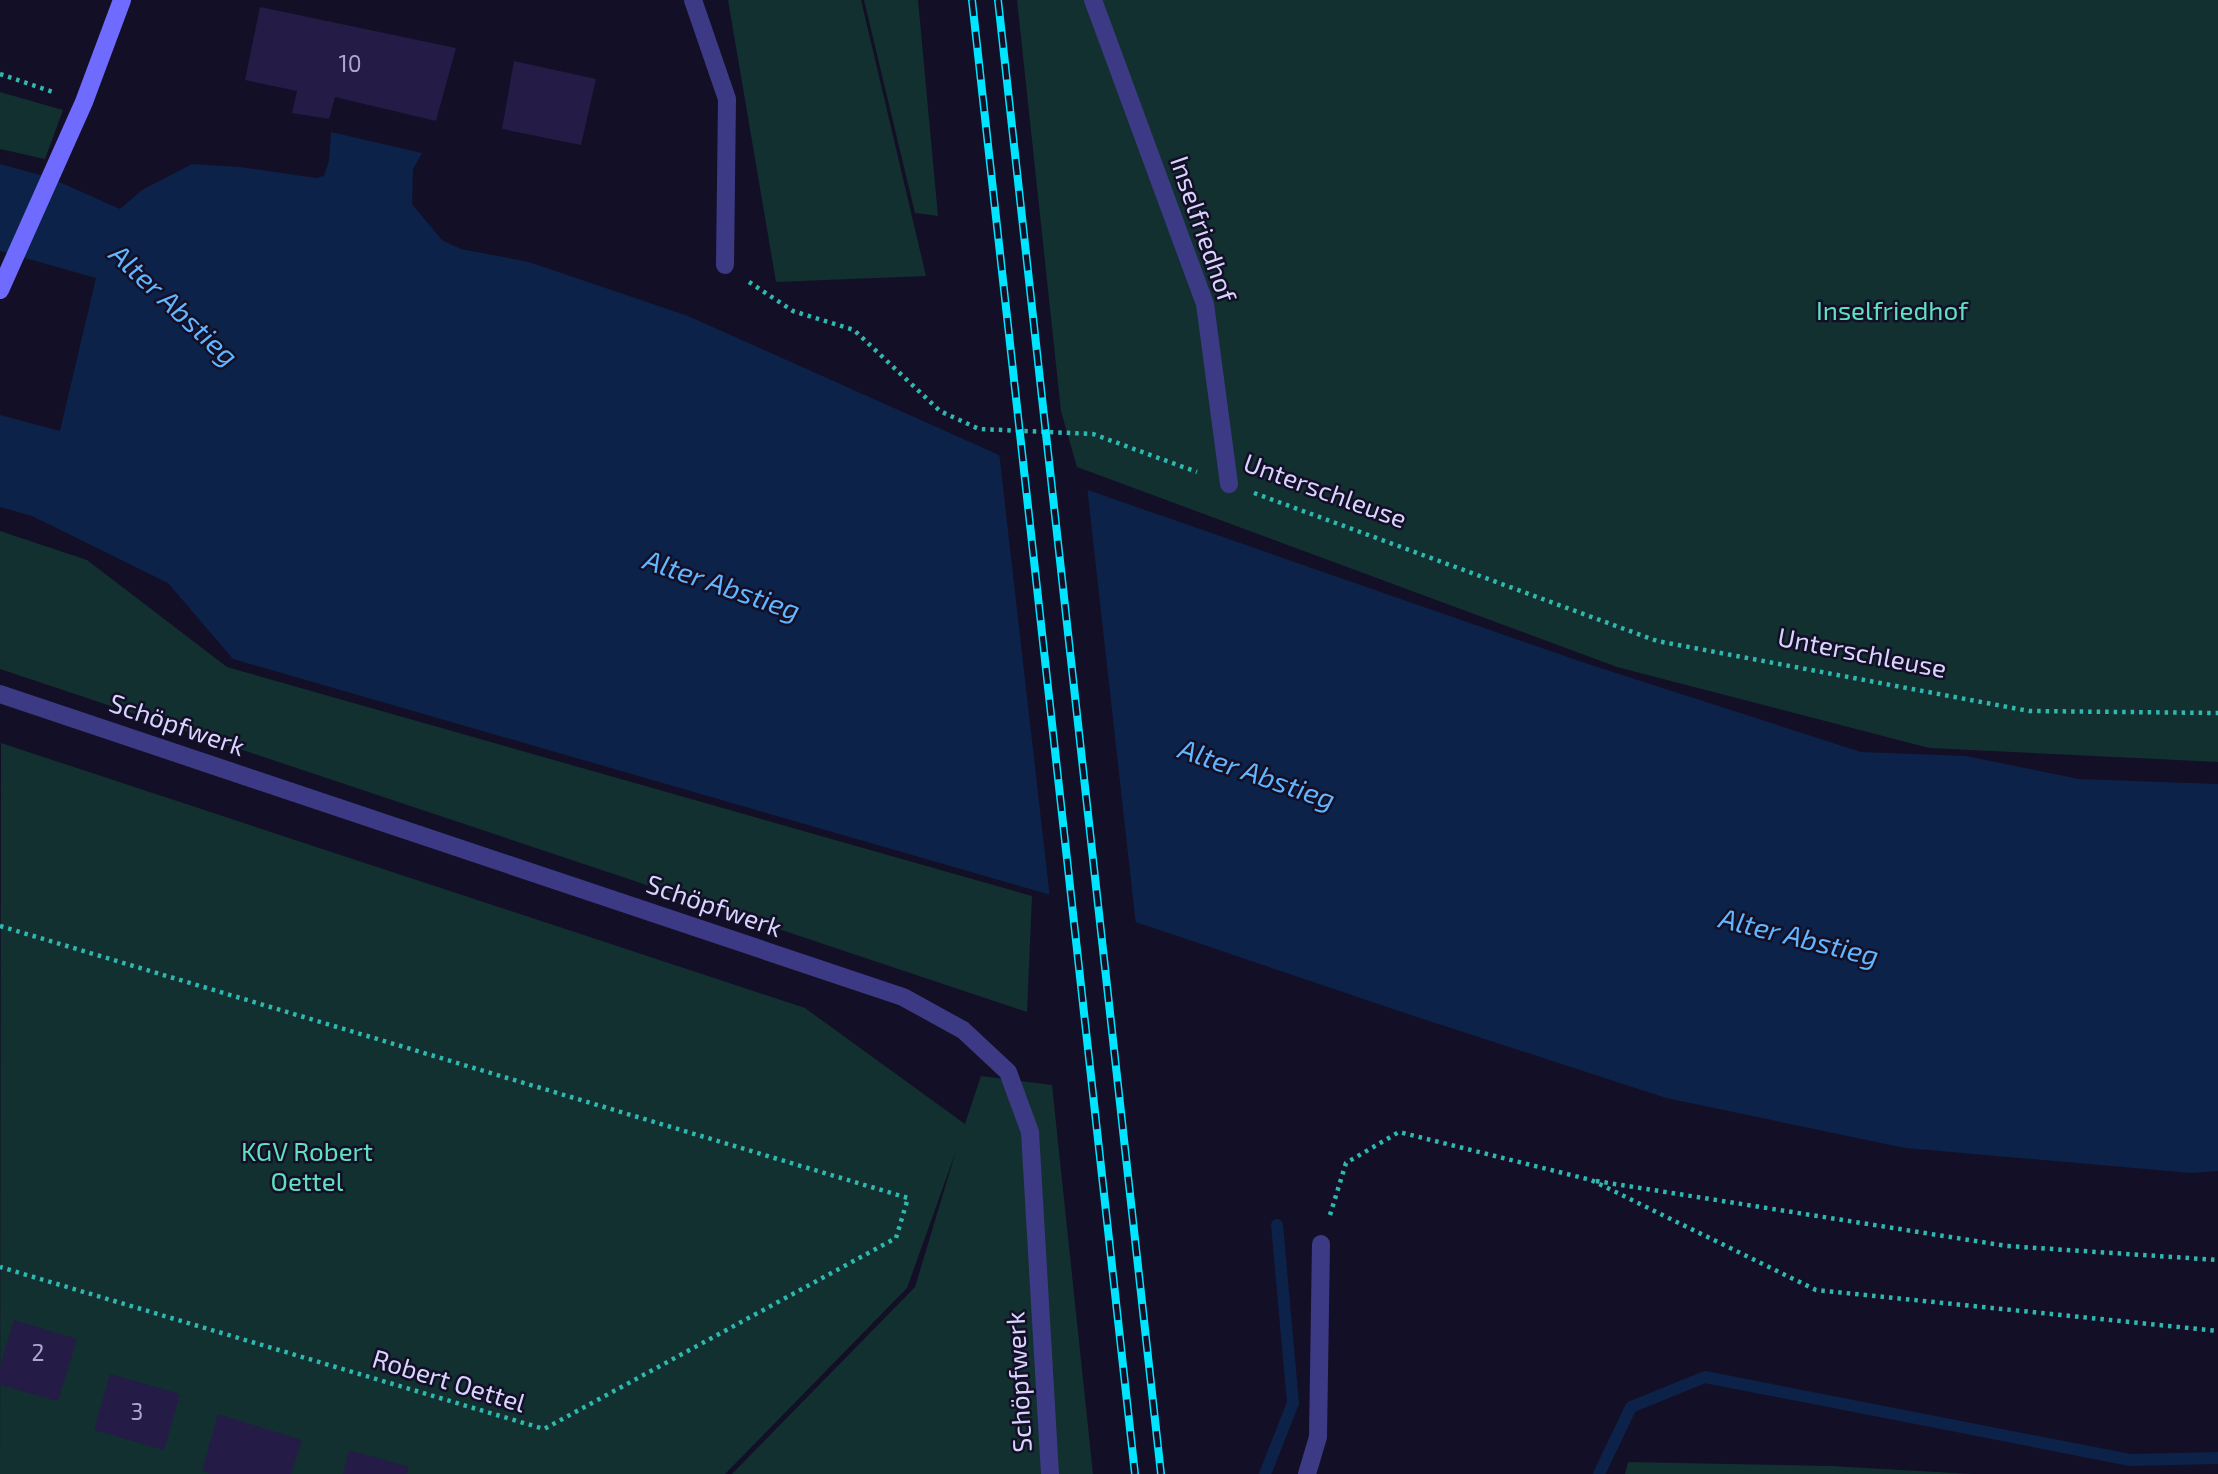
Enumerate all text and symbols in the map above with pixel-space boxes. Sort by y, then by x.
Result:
house number: 10 [338,49,362,77]
street label: Inselfriedhof [1165,152,1244,306]
water label: Alter Abstieg [103,235,246,372]
park label: Inselfriedhof [1816,294,1969,325]
street label: Unterschleuse [1240,446,1411,533]
water label: Alter Abstieg [639,541,805,627]
street label: Unterschleuse [1775,620,1949,683]
street label: Schöpfwerk [106,686,249,761]
water label: Alter Abstieg [1174,730,1340,816]
street label: Schöpfwerk [643,867,786,942]
water label: Alter Abstieg [1715,900,1883,972]
park label: KGV Robert Oettel [241,1135,373,1196]
street label: Schöpfwerk [998,1311,1037,1453]
house number: 2 [32,1338,44,1366]
street label: Robert Oettel [369,1342,530,1418]
house number: 3 [131,1397,143,1425]

